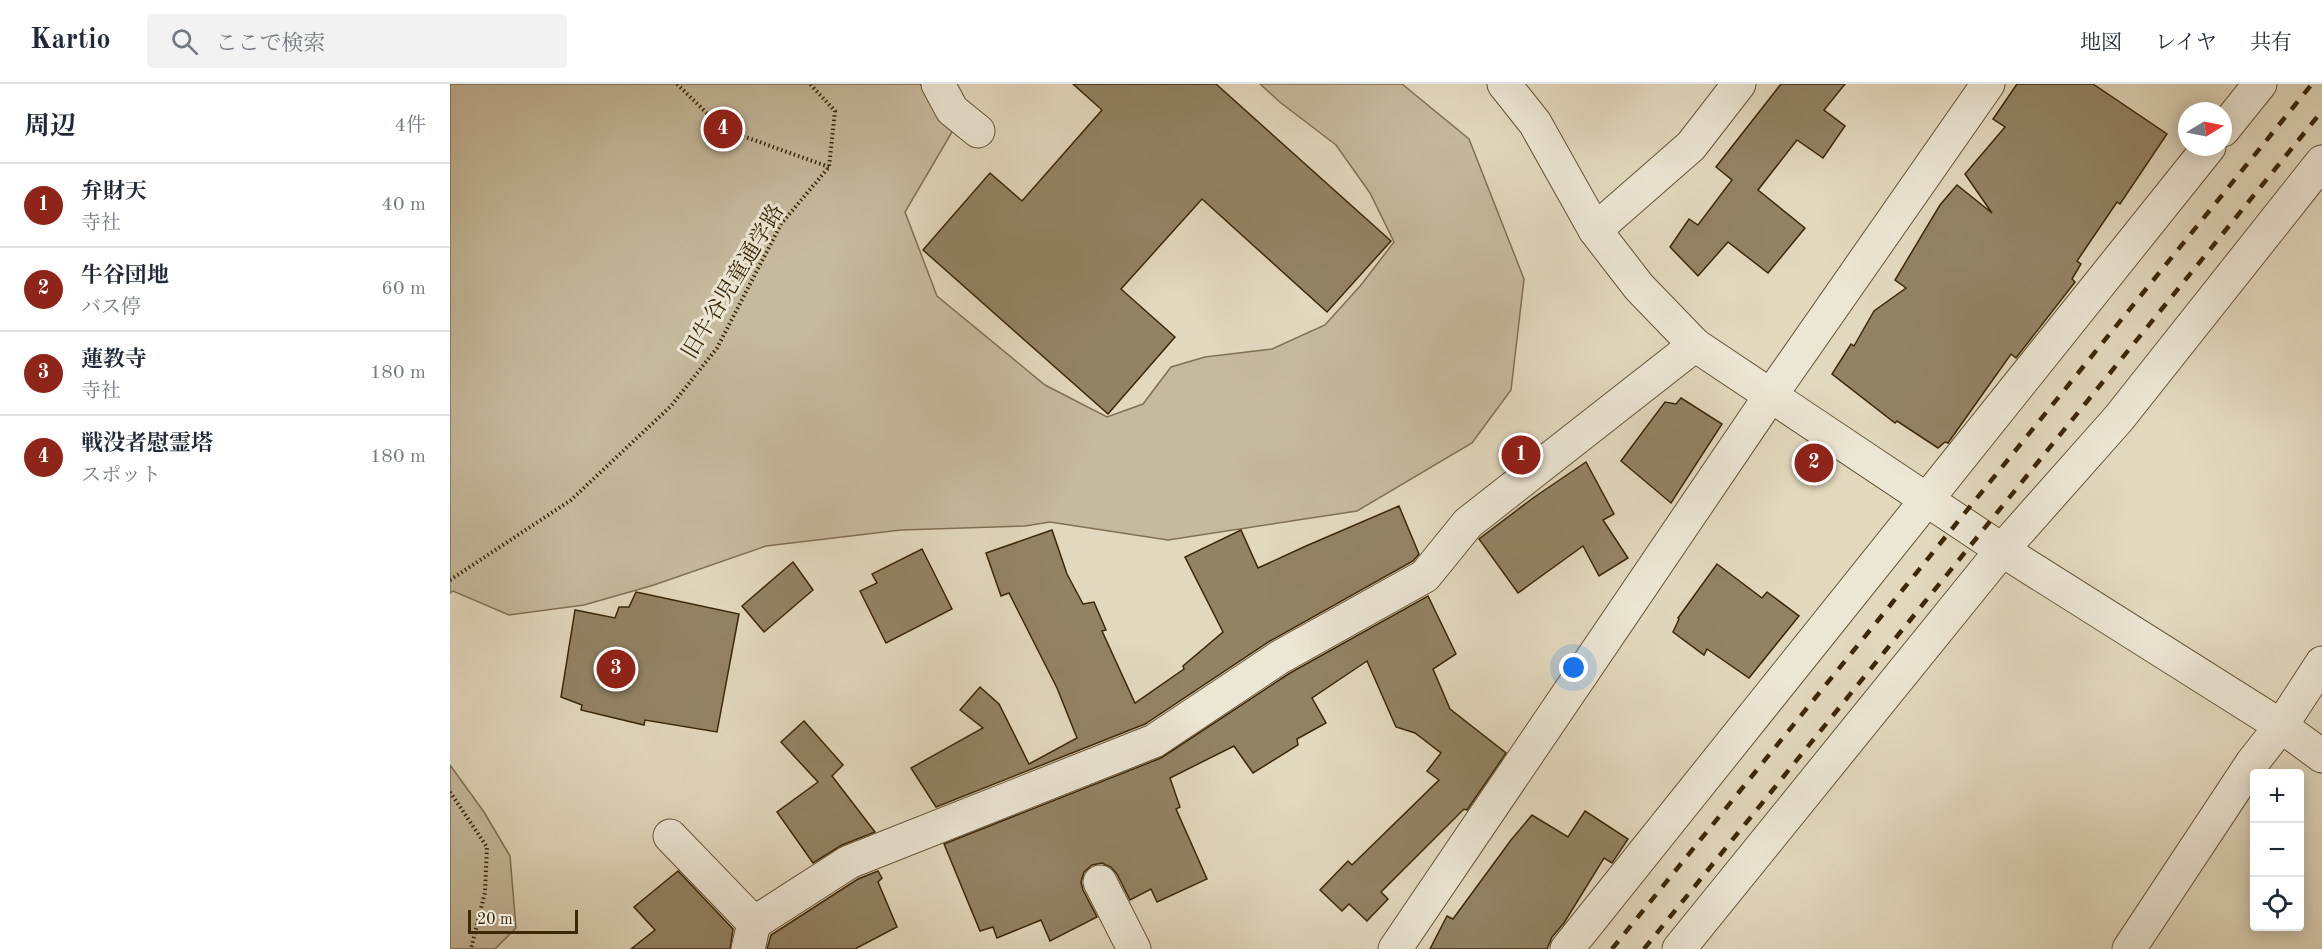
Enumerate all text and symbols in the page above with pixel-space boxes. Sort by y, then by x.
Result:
search box [147,14,567,68]
icon: search [168,25,201,58]
text: Kartio [30,27,111,55]
text: ここで検索 [216,33,326,55]
text: 地図 [2080,33,2122,54]
text: レイヤ [2155,33,2217,54]
text: 共有 [2250,33,2292,54]
north arrow [2178,102,2232,156]
pin: 4 [704,106,742,152]
text: 周辺 [24,114,76,140]
text: 4件 [394,116,426,136]
text: 弁財天 [81,181,147,203]
text: 1 [38,195,49,215]
text: 40 m [381,195,426,215]
street label: 旧牛谷児童通学路 [677,200,788,363]
text: 寺社 [81,214,121,234]
text: 牛谷団地 [81,265,169,287]
text: 2 [38,279,49,299]
text: 60 m [381,279,426,299]
text: バス停 [81,298,141,318]
text: 蓮教寺 [81,349,147,371]
text: 3 [38,363,49,383]
text: 180 m [370,363,426,383]
text: 寺社 [81,382,121,402]
pin: 1 [1502,432,1540,478]
text: 戦没者慰霊塔 [81,433,213,455]
pin: 2 [1794,440,1834,485]
text: 4 [38,447,49,467]
text: 180 m [370,447,426,467]
text: スポット [81,466,161,486]
pin: 3 [596,646,636,692]
your location [1559,653,1588,682]
map controls [2250,769,2304,931]
button: + [2250,769,2304,823]
button: − [2250,823,2304,877]
button: locate [2250,877,2304,931]
scale bar [468,907,578,934]
text: 20 m [477,912,513,928]

